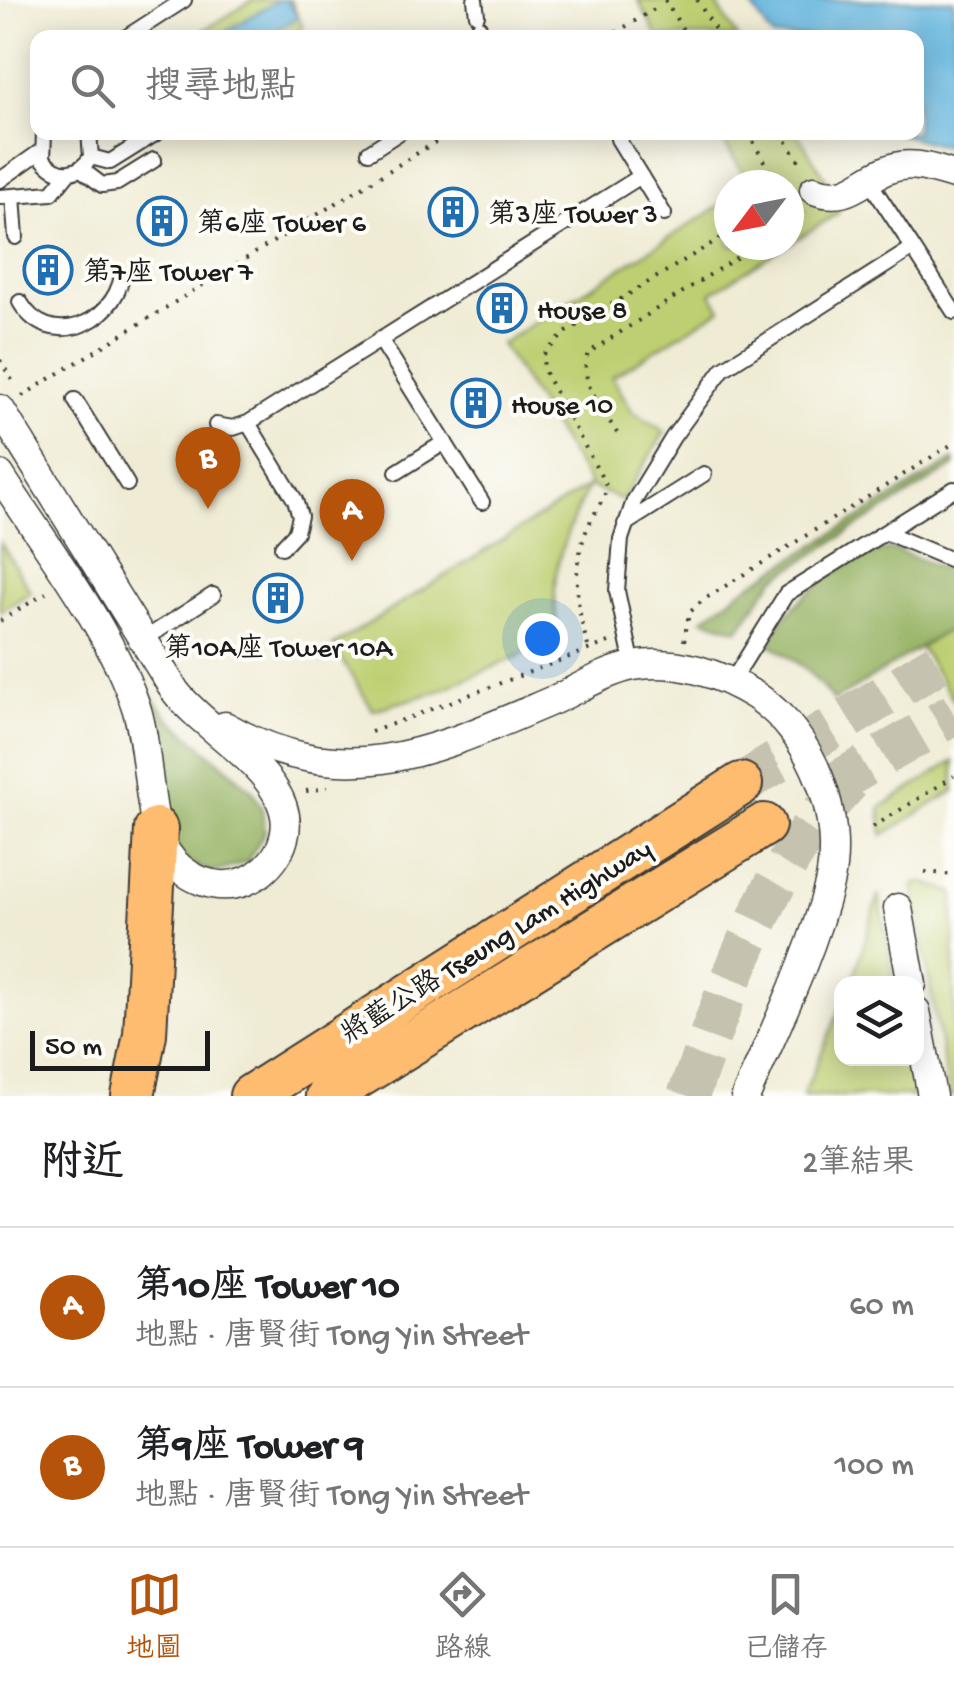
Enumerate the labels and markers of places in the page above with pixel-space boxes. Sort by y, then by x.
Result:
building icon: 第3座 Tower 3 [427,186,479,238]
building icon: 第6座 Tower 6 [136,195,188,247]
place label: 第3座 Tower 3 [488,199,658,233]
place label: 第6座 Tower 6 [197,208,367,242]
building icon: 第7座 Tower 7 [22,244,74,296]
place label: 第7座 Tower 7 [83,257,254,291]
building icon: House 8 [476,282,528,334]
place label: House 8 [537,296,627,329]
building icon: House 10 [450,377,502,429]
place label: House 10 [511,391,613,424]
pin: B [176,426,240,509]
pin: A [320,478,384,561]
building icon: 第10A座 Tower 10A [252,572,304,624]
place label: 第10A座 Tower 10A [164,633,394,667]

